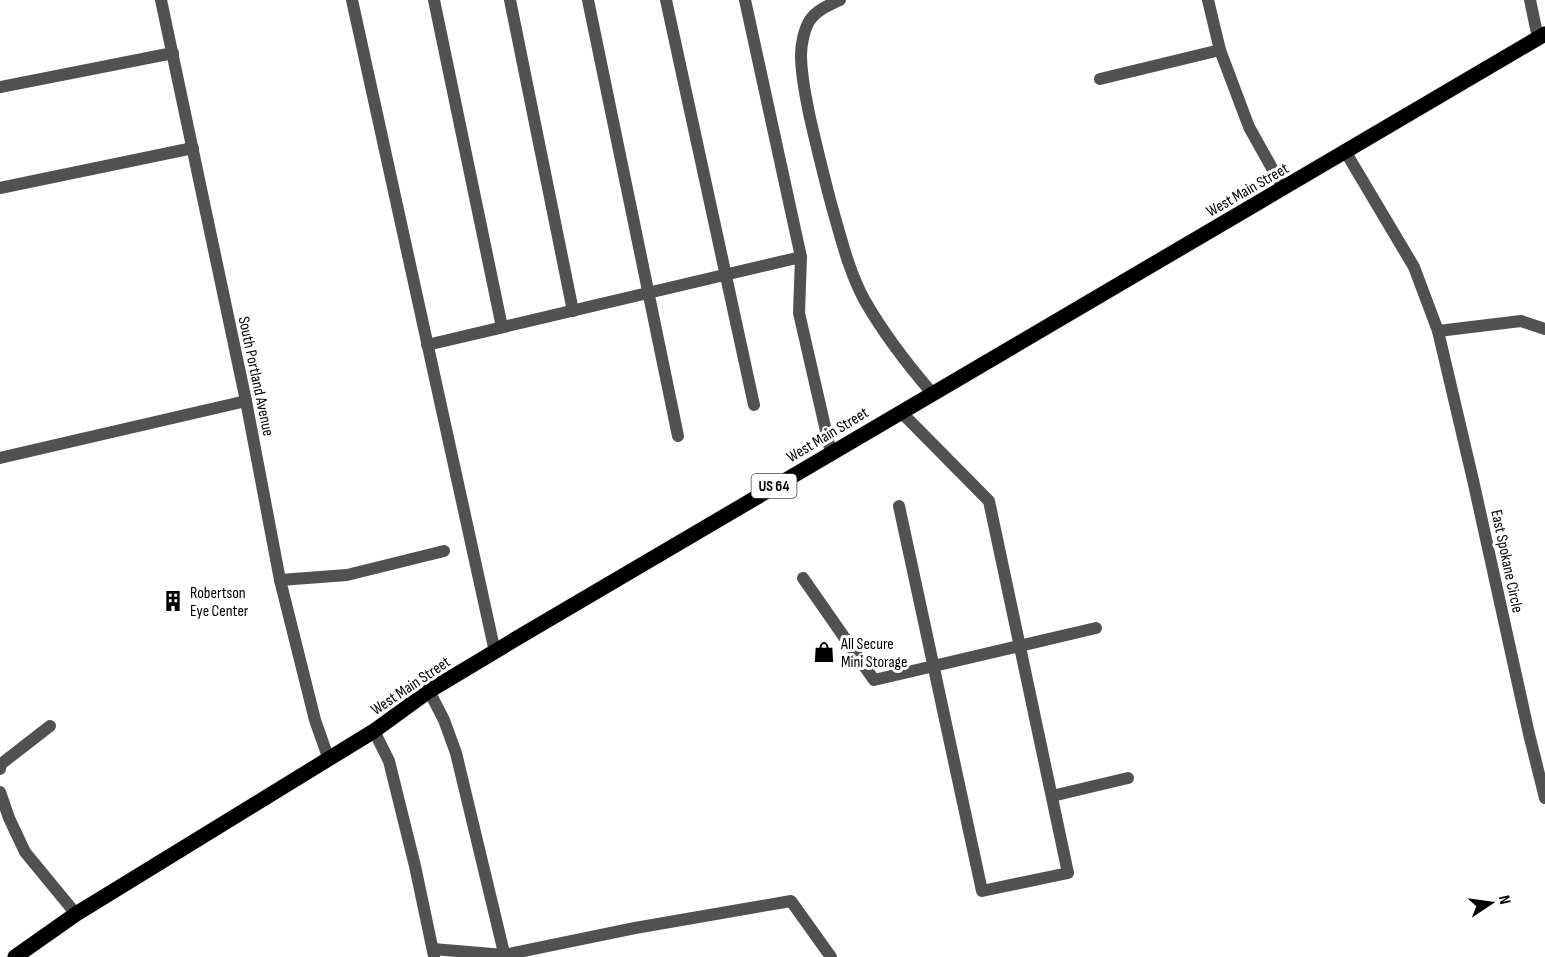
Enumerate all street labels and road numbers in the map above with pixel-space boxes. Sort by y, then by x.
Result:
street label: West Main Street [1203,159,1292,221]
street label: South Portland Avenue [234,315,277,438]
street label: West Main Street [784,404,872,467]
road number: US 64 [752,474,796,498]
street label: East Spokane Circle [1486,508,1527,615]
street label: West Main Street [368,653,454,720]

